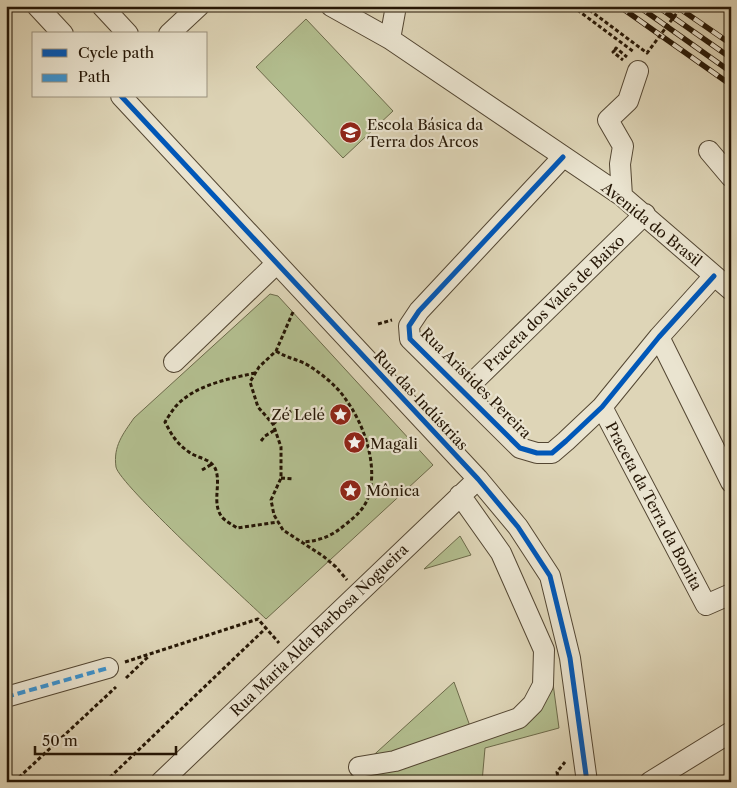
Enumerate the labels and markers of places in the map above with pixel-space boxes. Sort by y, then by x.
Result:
place label: Escola Básica da Terra dos Arcos [367,115,483,151]
school or university icon: Escola Básica da Terra dos Arcos [339,121,363,145]
place icon: Zé Lelé [329,402,353,426]
place label: Zé Lelé [271,405,325,424]
place icon: Magali [342,431,366,455]
place label: Magali [370,434,418,453]
place icon: Mônica [338,478,362,502]
place label: Mônica [366,481,420,500]

